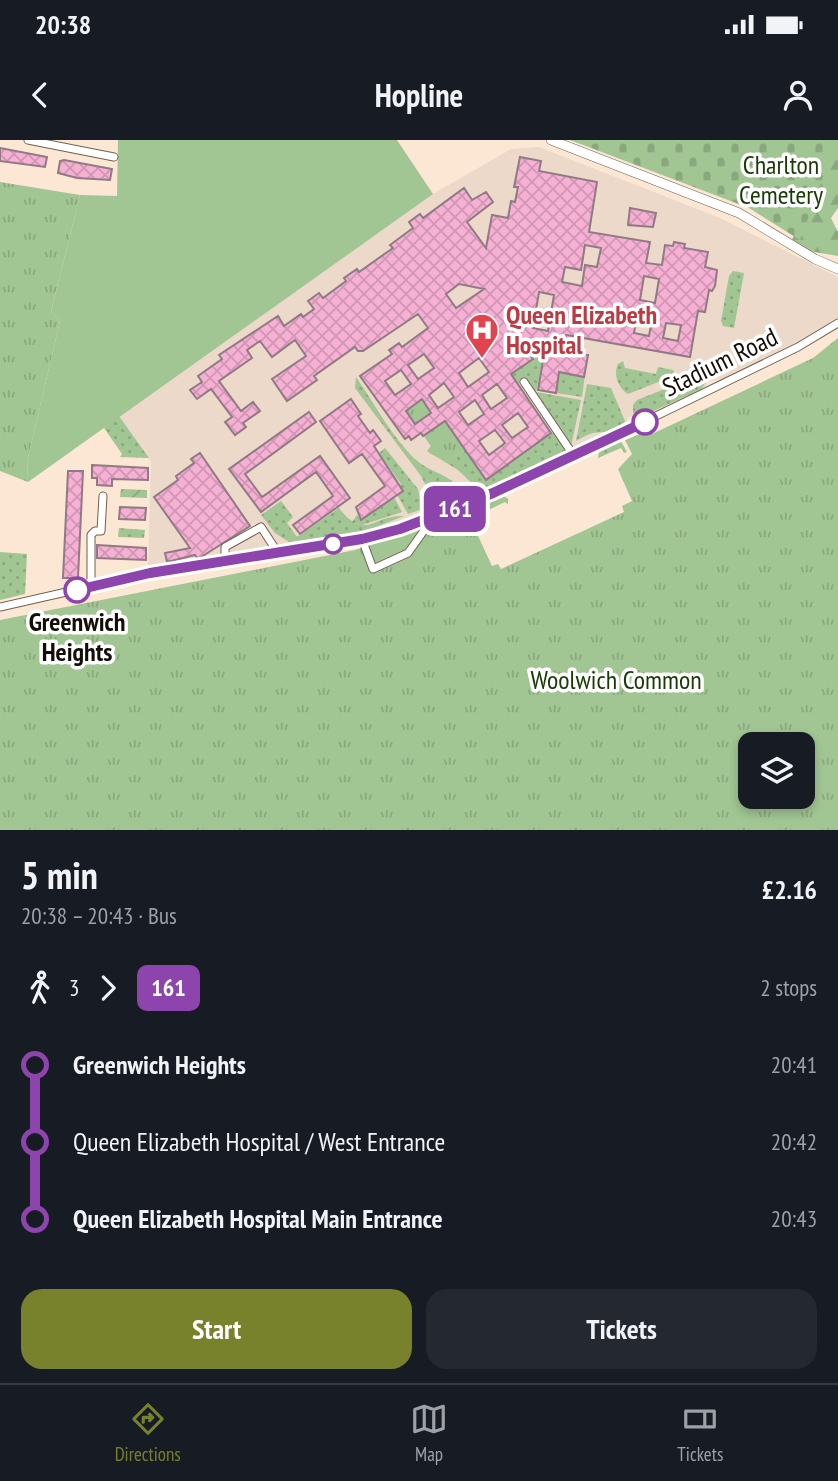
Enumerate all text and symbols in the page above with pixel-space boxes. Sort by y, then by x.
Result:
text: 20:38 [35,8,91,41]
text: Hopline [375,74,463,116]
icon: back [21,76,59,114]
icon: person [779,76,817,114]
park label: Charlton Cemetery [739,148,823,211]
place label: Queen Elizabeth Hospital [506,298,657,361]
hospital icon: Queen Elizabeth Hospital [463,311,501,360]
street label: Stadium Road [657,320,783,403]
unlabelled marker [632,409,658,435]
line badge: 161 [415,486,495,532]
text: 161 [438,493,472,524]
unlabelled marker [323,534,343,554]
marker: Greenwich Heights [64,577,90,603]
place label: Greenwich Heights [29,605,125,668]
park label: Woolwich Common [530,663,702,696]
map controls [738,732,815,809]
button: layers [738,732,815,809]
text: 5 min [21,850,98,899]
text: £2.16 [762,873,817,906]
text: 20:38 – 20:43 · Bus [21,901,177,930]
icon: walk [21,969,59,1007]
icon: forward [89,969,127,1007]
text: 161 [151,972,186,1003]
text: 3 [69,973,79,1002]
text: 2 stops [760,973,817,1002]
text: Greenwich Heights [73,1048,246,1081]
text: 20:41 [771,1050,817,1079]
text: Queen Elizabeth Hospital / West Entrance [73,1125,445,1158]
text: 20:42 [771,1127,817,1156]
text: Queen Elizabeth Hospital Main Entrance [73,1202,443,1235]
text: 20:43 [771,1204,817,1233]
button: Start [21,1289,412,1369]
button: Tickets [426,1289,817,1369]
tab: Directions [115,1400,181,1466]
tab: Map [410,1400,448,1466]
tab: Tickets [677,1400,723,1466]

